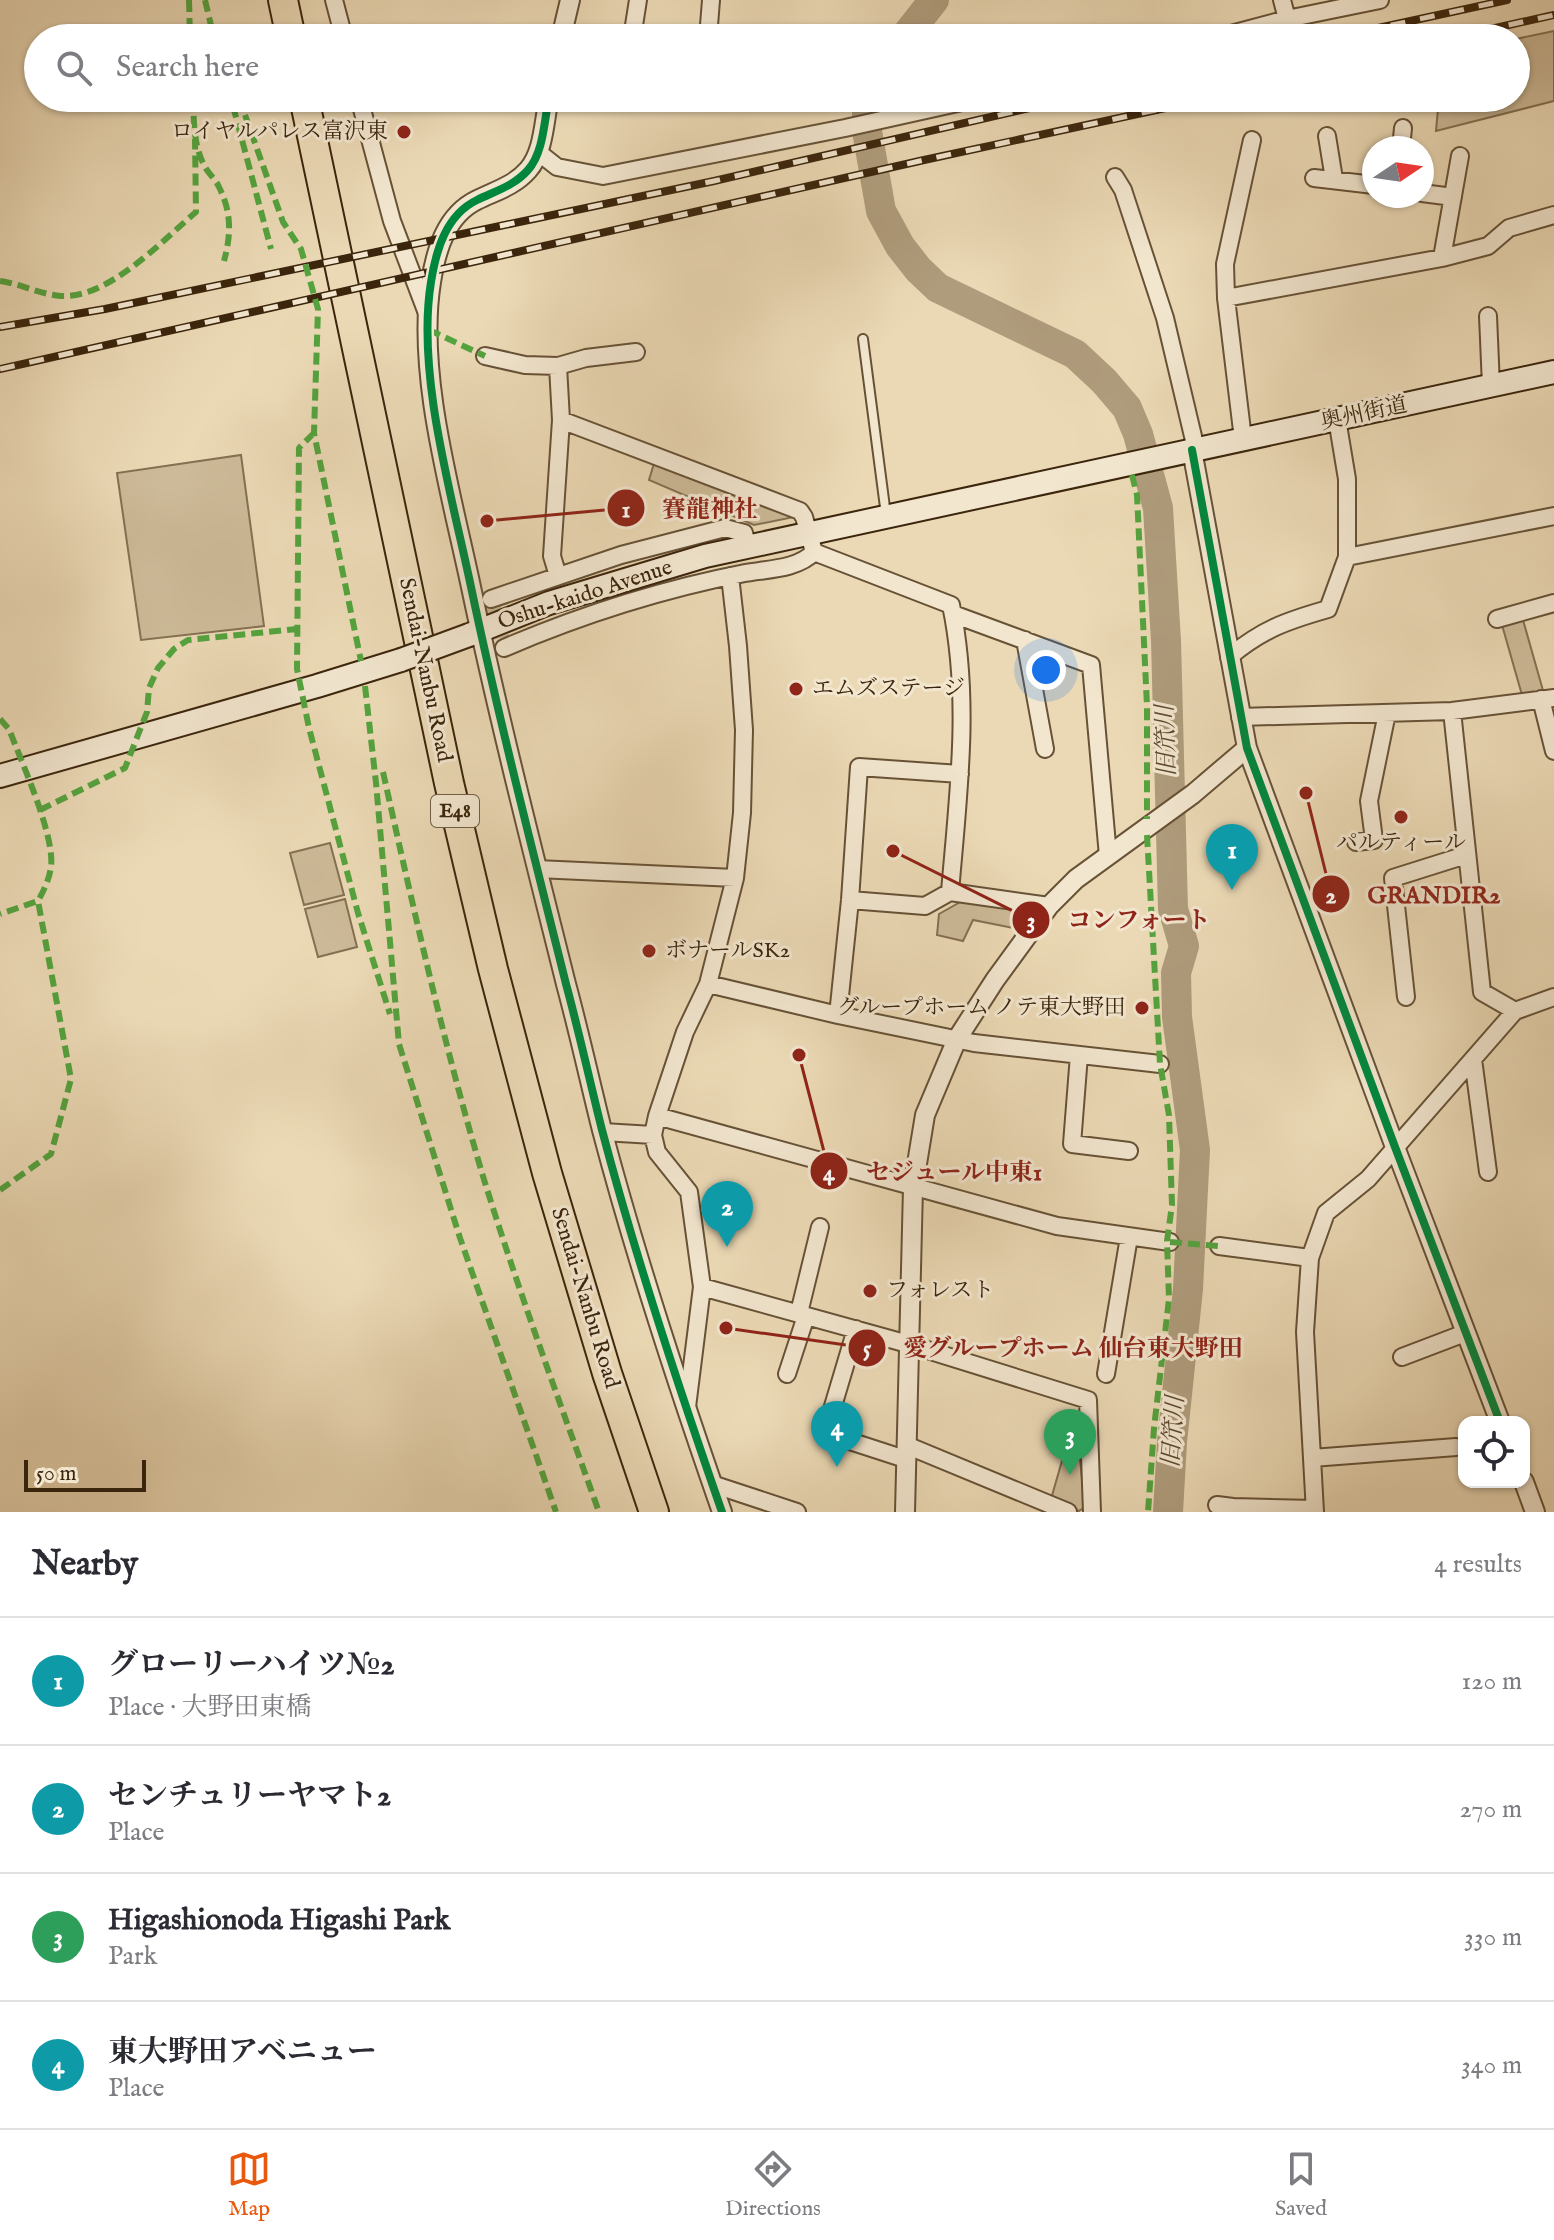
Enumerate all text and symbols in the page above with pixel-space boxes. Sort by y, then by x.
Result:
search box [24,24,1530,112]
icon: search [52,46,96,90]
text: Search here [116,49,259,87]
place label: ロイヤルパレス富沢東 [171,118,388,146]
marker: ロイヤルパレス富沢東 [395,123,413,141]
north arrow [1362,136,1434,208]
street label: 奥州街道 [1318,391,1410,437]
callout: 賽龍神社 [606,484,774,532]
text: 1 [622,495,631,526]
text: 賽龍神社 [662,495,758,526]
street label: Oshu-kaido Avenue [494,554,676,636]
street label: Sendai-Nanbu Road [392,575,458,765]
your location [1026,650,1066,690]
place label: エムズステージ [812,675,965,703]
marker: エムズステージ [787,680,805,698]
water label: 旧笊川 [1150,701,1184,778]
road number: E48 [431,795,479,827]
marker: パルティール [1392,808,1410,826]
pin: 1 [1206,824,1258,890]
place label: パルティール [1336,829,1466,857]
callout: GRANDIR2 [1311,870,1516,918]
text: 2 [1325,881,1337,912]
text: GRANDIR2 [1368,881,1500,912]
callout: コンフォート [1011,896,1227,944]
text: 3 [1027,906,1035,937]
text: コンフォート [1068,906,1210,937]
place label: ボナールSK2 [665,937,790,965]
marker: ボナールSK2 [640,942,658,960]
place label: グループホーム ノテ東大野田 [837,994,1126,1022]
marker: グループホーム ノテ東大野田 [1133,999,1151,1017]
callout: セジュール中東1 [809,1147,1058,1195]
text: 4 [823,1158,836,1189]
text: セジュール中東1 [866,1158,1042,1189]
pin: 2 [701,1181,753,1247]
street label: Sendai-Nanbu Road [544,1204,626,1392]
place label: フォレスト [886,1277,994,1305]
marker: フォレスト [861,1282,879,1300]
callout: 愛グループホーム 仙台東大野田 [847,1324,1260,1372]
text: 5 [863,1334,872,1365]
text: 愛グループホーム 仙台東大野田 [903,1334,1243,1365]
water label: 旧笊川 [1156,1392,1192,1469]
pin: 4 [811,1401,863,1467]
pin: 3 [1044,1409,1096,1475]
map controls [1458,1416,1530,1488]
button: locate [1458,1416,1530,1488]
scale bar [24,1456,146,1492]
text: 50 m [36,1460,77,1488]
text: Nearby [32,1543,138,1586]
text: 4 results [1434,1548,1522,1581]
text: グローリーハイツ№2 [108,1647,395,1685]
text: 1 [53,1665,63,1698]
text: 120 m [1462,1665,1522,1698]
text: Place · 大野田東橋 [108,1691,312,1724]
text: センチュリーヤマト2 [108,1778,391,1816]
text: 2 [52,1793,64,1826]
text: 270 m [1459,1793,1522,1826]
text: Place [108,1816,164,1849]
text: Higashionoda Higashi Park [108,1902,450,1940]
text: 3 [53,1921,63,1954]
text: 330 m [1464,1921,1522,1954]
text: Park [108,1940,157,1973]
text: 東大野田アベニュー [108,2034,377,2072]
text: 4 [52,2049,64,2082]
text: 340 m [1461,2049,1522,2082]
text: Place [108,2072,164,2105]
tab: Map [227,2147,271,2223]
tab: Directions [725,2147,821,2223]
tab: Saved [1275,2147,1327,2223]

